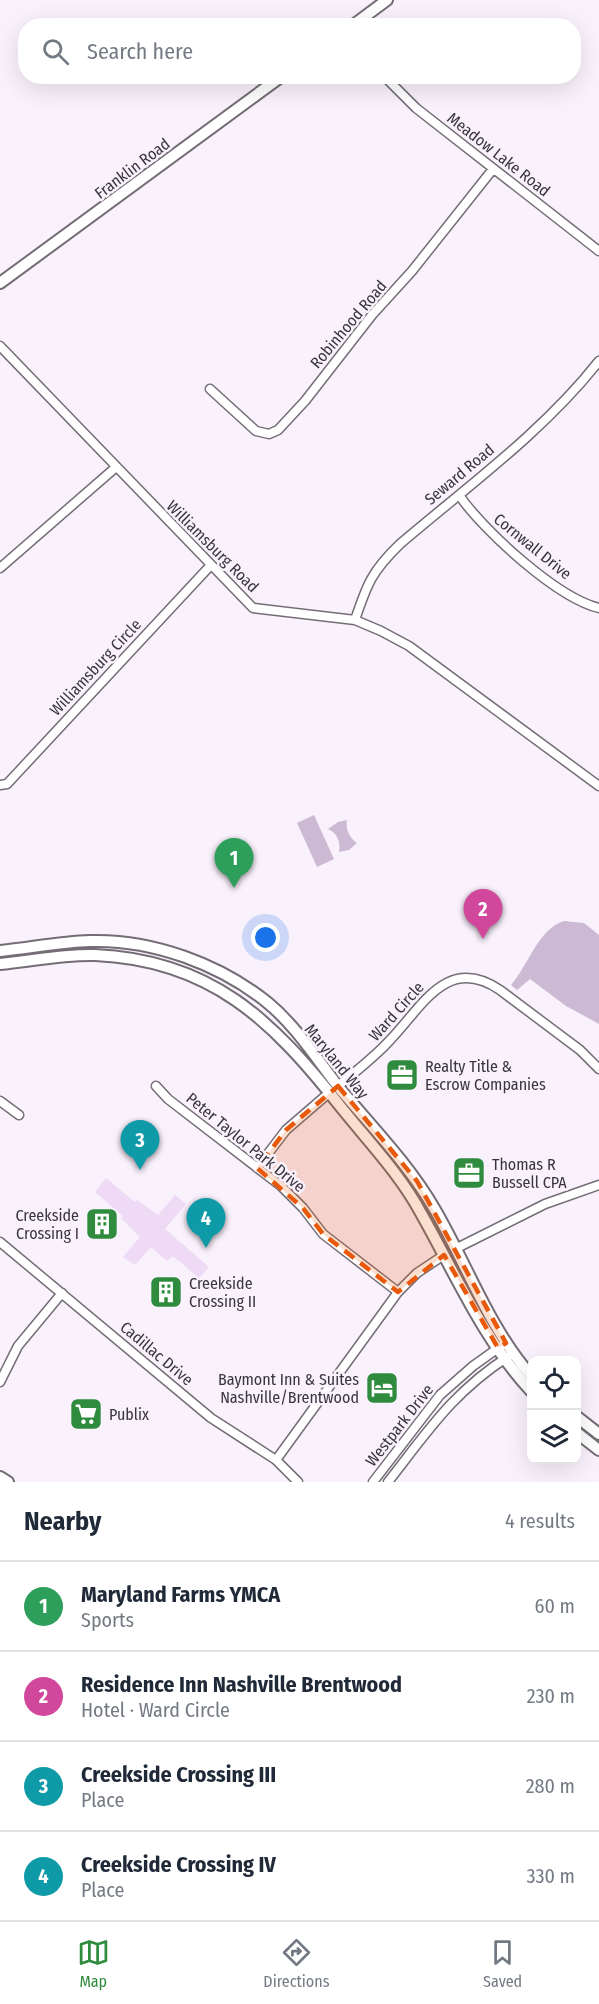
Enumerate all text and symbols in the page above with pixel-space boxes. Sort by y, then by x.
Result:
search box [18,18,581,84]
icon: search [39,35,72,68]
text: Search here [87,38,193,65]
street label: Meadow Lake Road [444,108,554,200]
street label: Franklin Road [91,134,174,203]
street label: Robinhood Road [306,277,391,372]
street label: Seward Road [421,440,498,509]
street label: Williamsburg Road [163,496,263,596]
street label: Cornwall Drive [490,509,575,583]
street label: Williamsburg Circle [46,615,145,720]
pin: 1 [214,838,254,888]
pin: 2 [464,890,502,939]
your location [251,923,280,952]
street label: Ward Circle [365,978,428,1045]
street label: Maryland Way [301,1020,373,1103]
office icon: Realty Title & Escrow Companies [384,1057,420,1093]
place label: Realty Title & Escrow Companies [425,1057,546,1094]
street label: Peter Taylor Park Drive [182,1089,309,1196]
pin: 3 [120,1120,160,1170]
office icon: Thomas R Bussell CPA [451,1155,487,1191]
place label: Thomas R Bussell CPA [492,1155,567,1192]
pin: 4 [186,1198,226,1248]
place label: Creekside Crossing I [15,1206,79,1243]
building icon: Creekside Crossing I [84,1206,120,1242]
building icon: Creekside Crossing II [148,1274,184,1310]
place label: Creekside Crossing II [189,1274,256,1311]
street label: Cadillac Drive [116,1317,197,1389]
map controls [527,1356,581,1464]
button: locate [527,1356,581,1410]
place label: Baymont Inn & Suites Nashville/Brentwood [218,1370,359,1407]
hotel icon: Baymont Inn & Suites Nashville/Brentwood [364,1370,400,1406]
street label: Westpark Drive [362,1381,437,1470]
supermarket icon: Publix [68,1396,104,1432]
place label: Publix [109,1405,149,1424]
button: layers [527,1410,581,1464]
text: Nearby [24,1506,101,1537]
text: 4 results [505,1509,575,1533]
text: Maryland Farms YMCA [81,1581,280,1608]
text: 1 [39,1594,48,1618]
text: 60 m [535,1594,575,1618]
text: Sports [81,1608,134,1632]
text: Residence Inn Nashville Brentwood [81,1671,402,1698]
text: 2 [39,1684,48,1708]
text: 230 m [527,1684,575,1708]
text: Hotel · Ward Circle [81,1698,230,1722]
text: Creekside Crossing III [81,1761,276,1788]
text: 3 [39,1774,48,1798]
text: 280 m [526,1774,575,1798]
text: Place [81,1788,124,1812]
text: Creekside Crossing IV [81,1851,276,1878]
text: 4 [38,1864,49,1888]
text: 330 m [526,1864,575,1888]
text: Place [81,1878,124,1902]
tab: Map [77,1936,110,1991]
tab: Directions [263,1936,330,1991]
tab: Saved [483,1936,522,1991]

